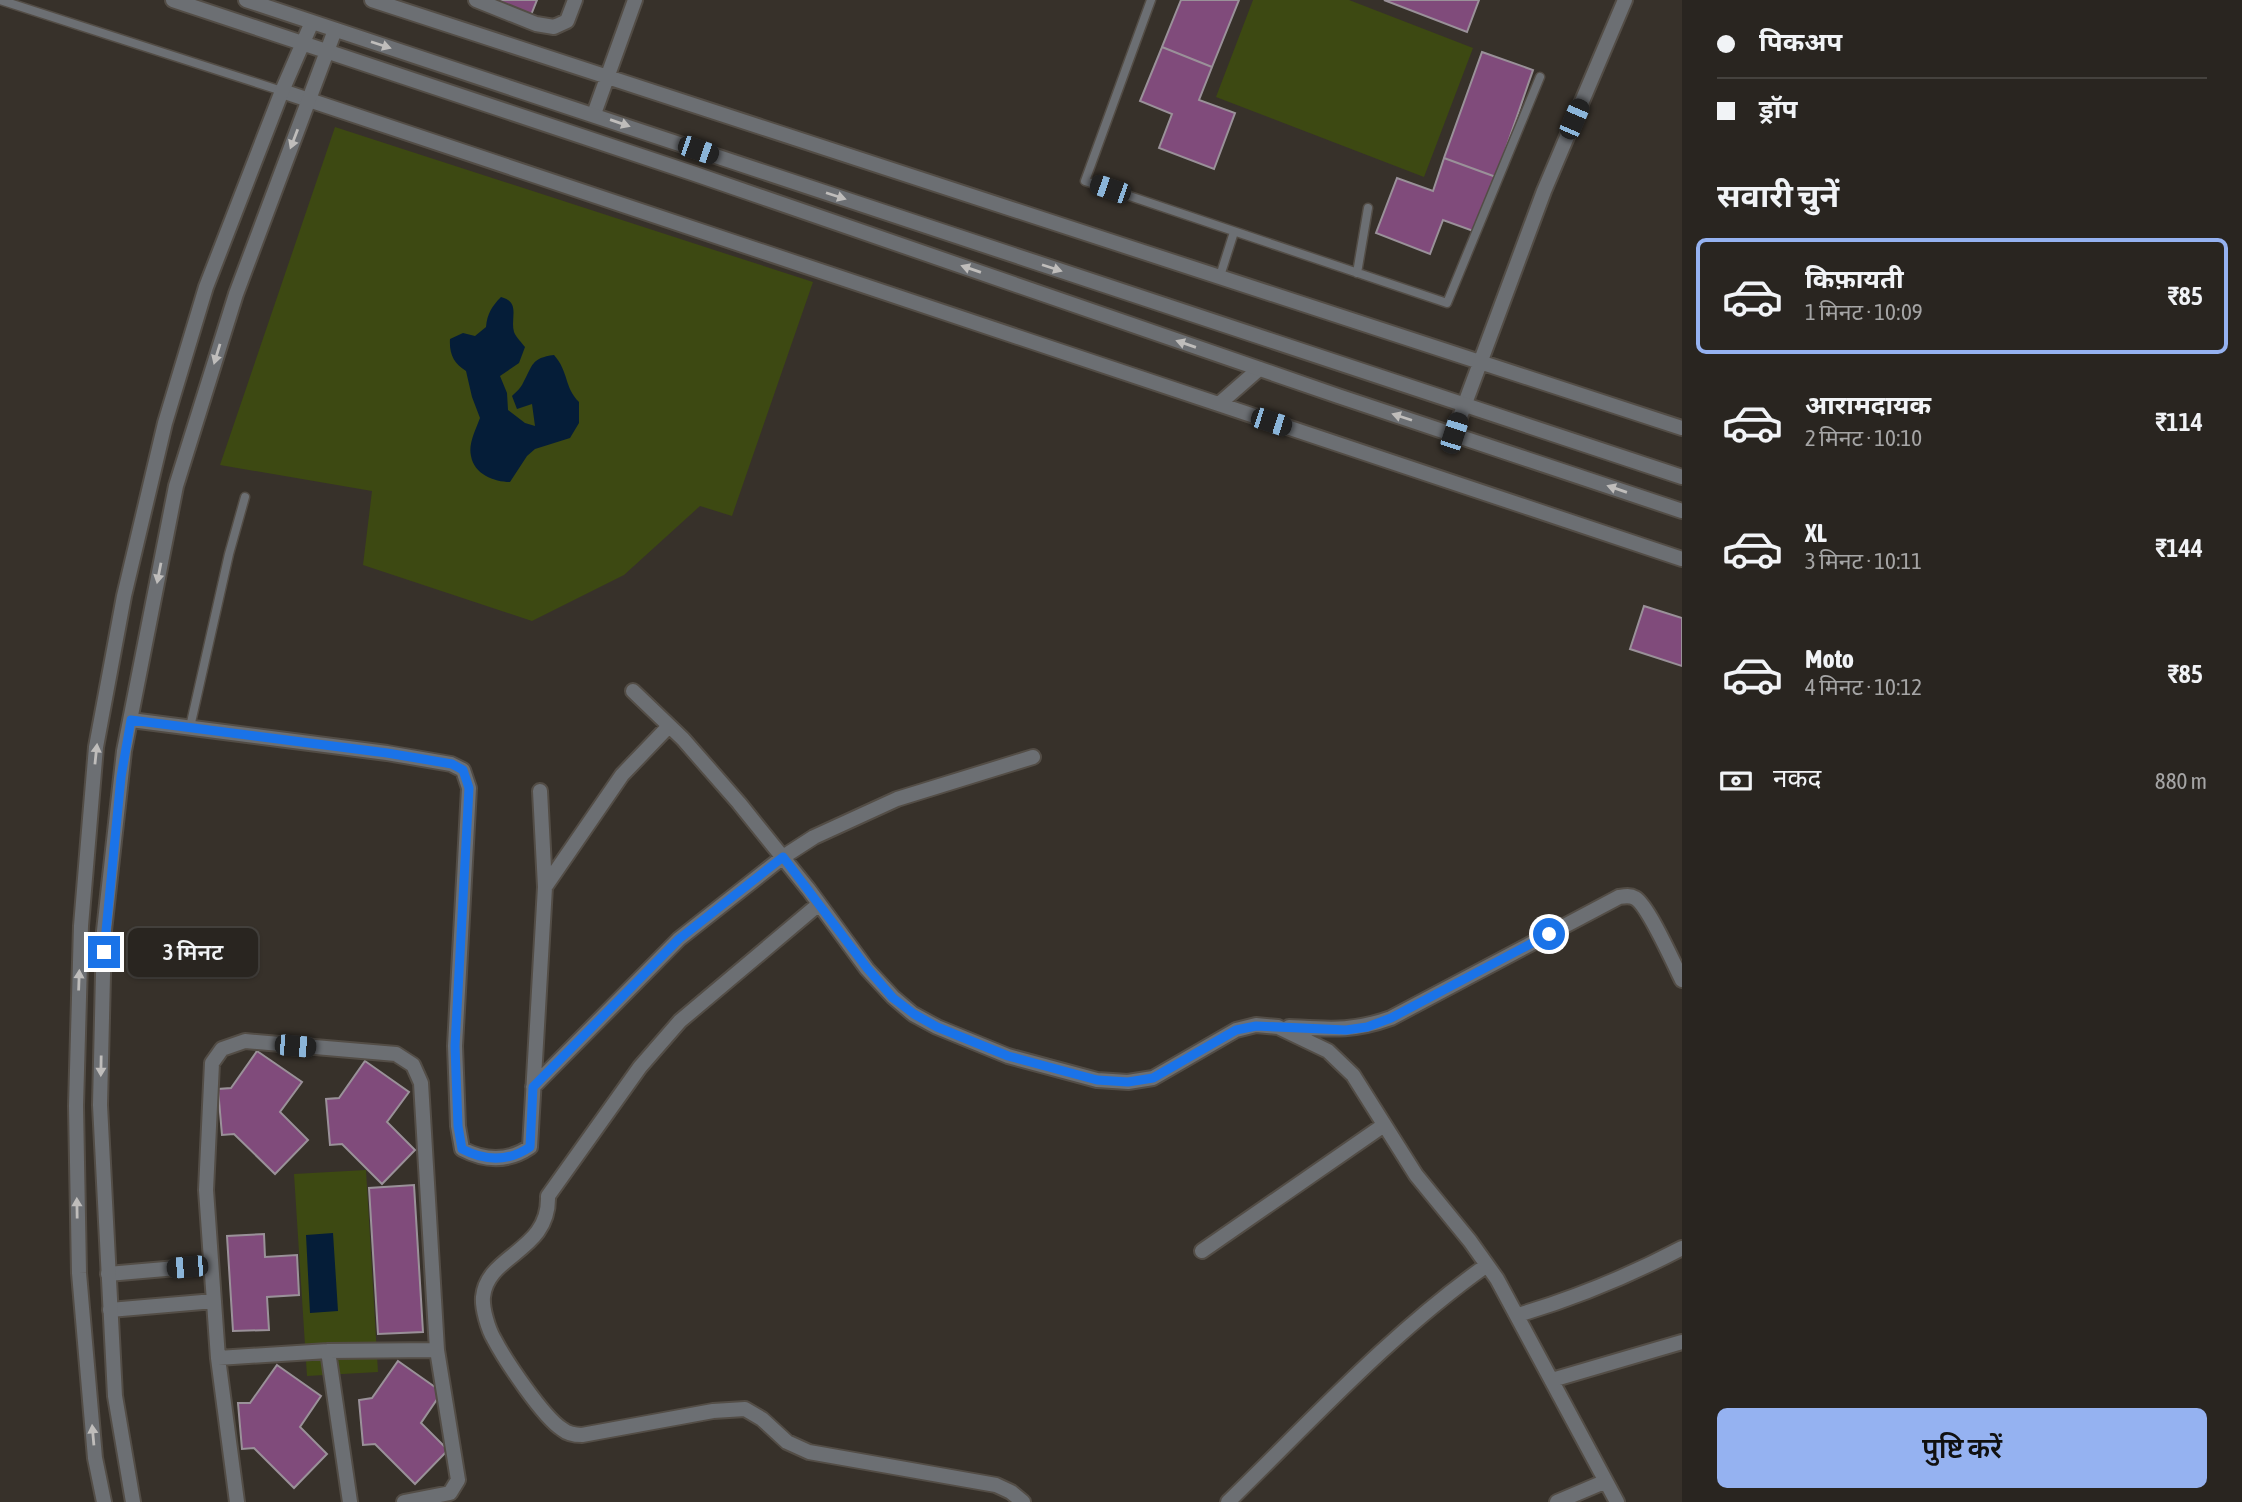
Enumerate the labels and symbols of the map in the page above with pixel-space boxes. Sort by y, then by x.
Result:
one-way arrow [371,40,392,50]
car [1557,96,1592,142]
one-way arrow [610,118,631,129]
one-way arrow [288,129,299,150]
car [675,133,722,167]
car [1087,172,1134,206]
one-way arrow [825,192,846,202]
one-way arrow [961,263,982,274]
one-way arrow [1041,263,1062,274]
one-way arrow [1176,338,1197,349]
one-way arrow [212,343,222,364]
car [1248,406,1295,438]
car [1438,410,1471,456]
one-way arrow [1391,411,1412,421]
one-way arrow [1607,483,1628,494]
one-way arrow [153,562,164,584]
one-way arrow [91,742,102,764]
route start [1533,918,1565,950]
callout: 3 मिनट [128,928,258,976]
route end [88,936,120,968]
one-way arrow [74,969,85,991]
car [274,1034,317,1058]
one-way arrow [96,1055,107,1077]
one-way arrow [72,1197,83,1219]
car [166,1255,209,1279]
one-way arrow [87,1424,98,1446]

